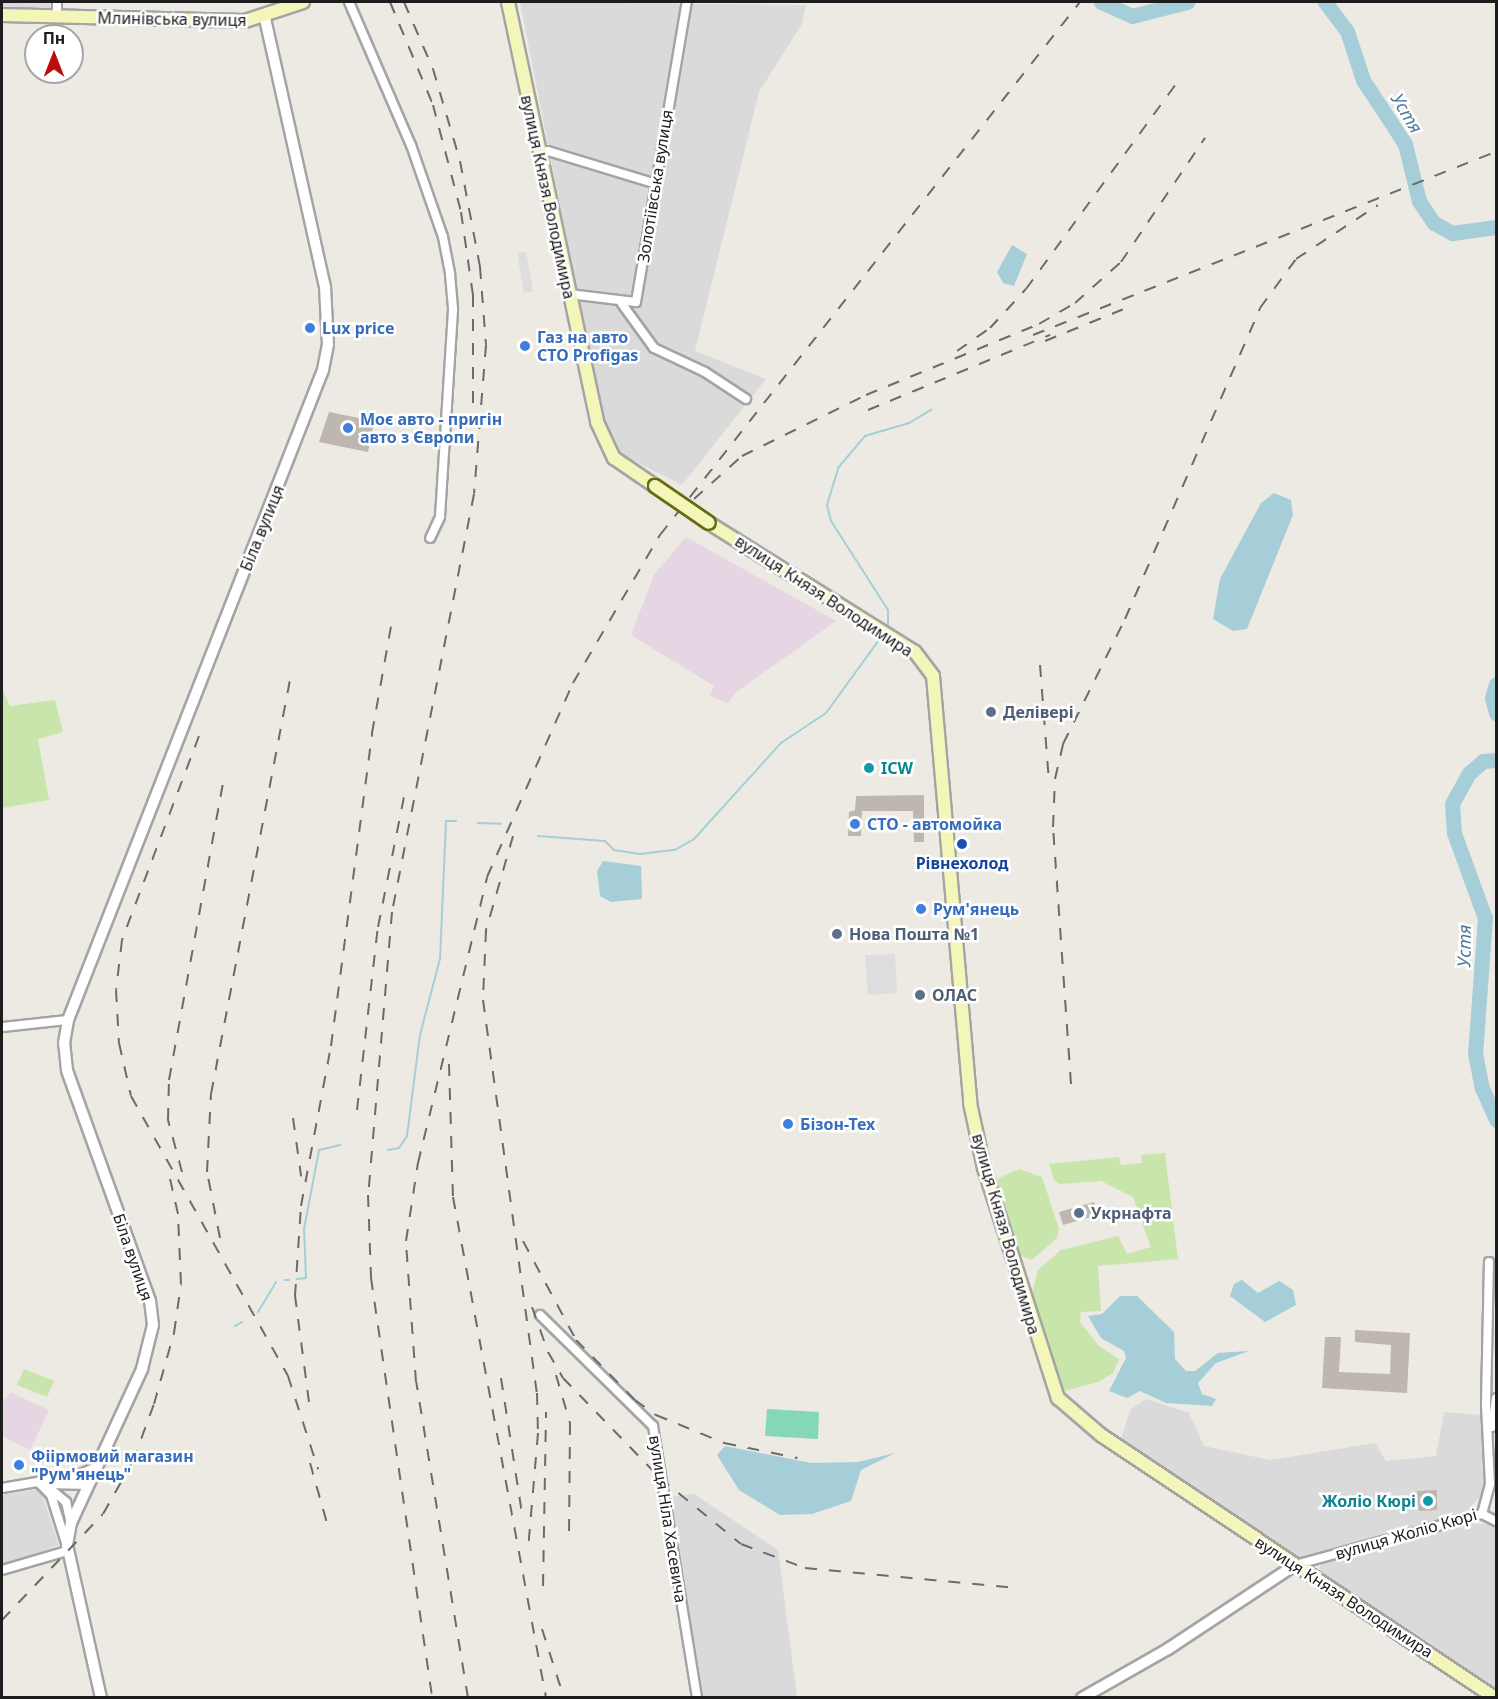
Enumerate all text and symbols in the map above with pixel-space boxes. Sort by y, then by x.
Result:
street label: Млинівська вулиця [97,8,247,30]
north arrow [24,24,84,84]
text: Пн [43,27,65,49]
water label: Устя [1387,89,1427,137]
street label: вулиця Князя Володимира [517,93,579,301]
street label: Золотіївська вулиця [633,108,677,264]
place label: Lux price [322,318,395,338]
marker: Lux price [303,321,317,335]
place label: Газ на авто СТО Profigas [537,327,638,365]
marker: Газ на авто СТО Profigas [518,339,532,353]
place label: Моє авто - пригін авто з Європи [360,409,502,447]
marker: Моє авто - пригін авто з Європи [341,421,355,435]
street label: Біла вулиця [236,482,288,574]
street label: вулиця Князя Володимира [732,531,916,661]
place label: Делівері [1003,702,1074,722]
marker: Делівері [984,705,998,719]
place label: ICW [881,758,913,778]
marker: ICW [862,761,876,775]
place label: СТО - автомойка [867,814,1002,834]
marker: СТО - автомойка [848,817,862,831]
marker: Рівнехолод [955,837,969,851]
place label: Рівнехолод [916,853,1008,873]
place label: Рум'янець [933,899,1019,919]
marker: Рум'янець [914,902,928,916]
place label: Нова Пошта №1 [849,924,979,944]
water label: Устя [1453,924,1475,968]
marker: Нова Пошта №1 [830,927,844,941]
place label: ОЛАС [932,985,977,1005]
marker: ОЛАС [913,988,927,1002]
place label: Бізон-Тех [800,1114,875,1134]
marker: Бізон-Тех [781,1117,795,1131]
street label: вулиця Князя Володимира [968,1131,1044,1337]
place label: Укрнафта [1091,1203,1172,1223]
marker: Укрнафта [1072,1206,1086,1220]
street label: Біла вулиця [109,1211,157,1303]
street label: вулиця Ніла Хасевича [645,1434,691,1604]
place label: Фіірмовий магазин "Рум'янець" [31,1446,194,1484]
marker: Фіірмовий магазин "Рум'янець" [12,1458,26,1472]
place label: Жоліо Кюрі [1322,1491,1416,1511]
marker: Жоліо Кюрі [1421,1494,1435,1508]
street label: вулиця Жоліо Кюрі [1333,1505,1479,1563]
street label: вулиця Князя Володимира [1252,1532,1436,1662]

